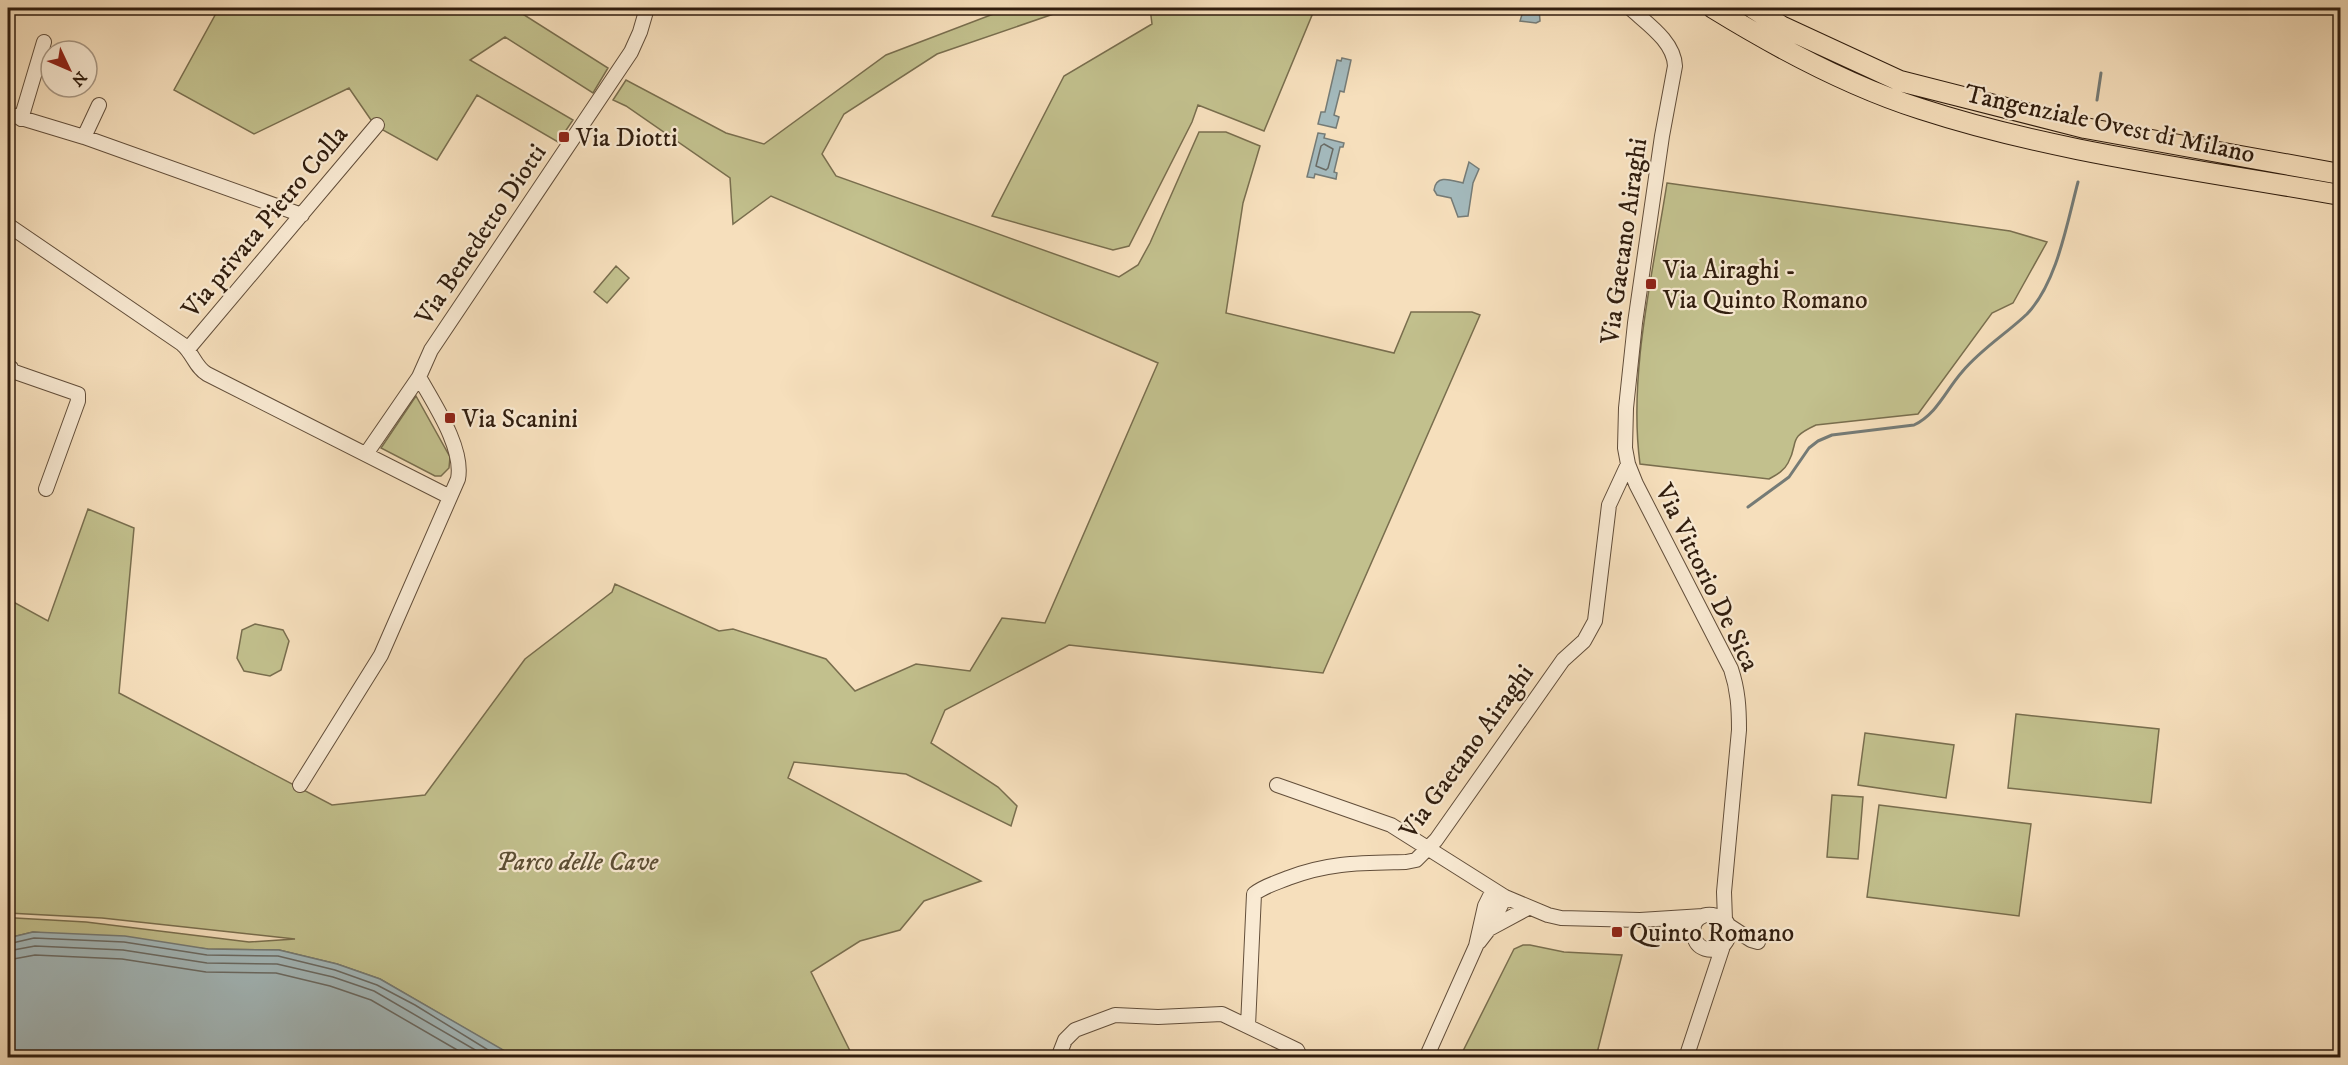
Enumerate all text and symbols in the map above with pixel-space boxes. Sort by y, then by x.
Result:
north arrow [39,39,99,99]
text: N [67,67,91,90]
street label: Tangenziale Ovest di Milano [1962,78,2258,171]
street label: Via privata Pietro Colla [174,119,355,326]
place label: Via Diotti [575,122,678,155]
marker: Via Diotti [557,130,571,144]
street label: Via Gaetano Airaghi [1594,136,1655,347]
street label: Via Benedetto Diotti [408,138,554,333]
place label: Via Airaghi - Via Quinto Romano [1662,254,1868,317]
marker: Via Airaghi - Via Quinto Romano [1644,277,1658,291]
place label: Via Scanini [461,403,578,436]
marker: Via Scanini [443,411,457,425]
street label: Via Vittorio De Sica [1647,478,1766,677]
street label: Via Gaetano Airaghi [1392,658,1542,846]
park label: Parco delle Cave [496,846,659,879]
place label: Quinto Romano [1629,917,1794,950]
marker: Quinto Romano [1610,925,1624,939]

